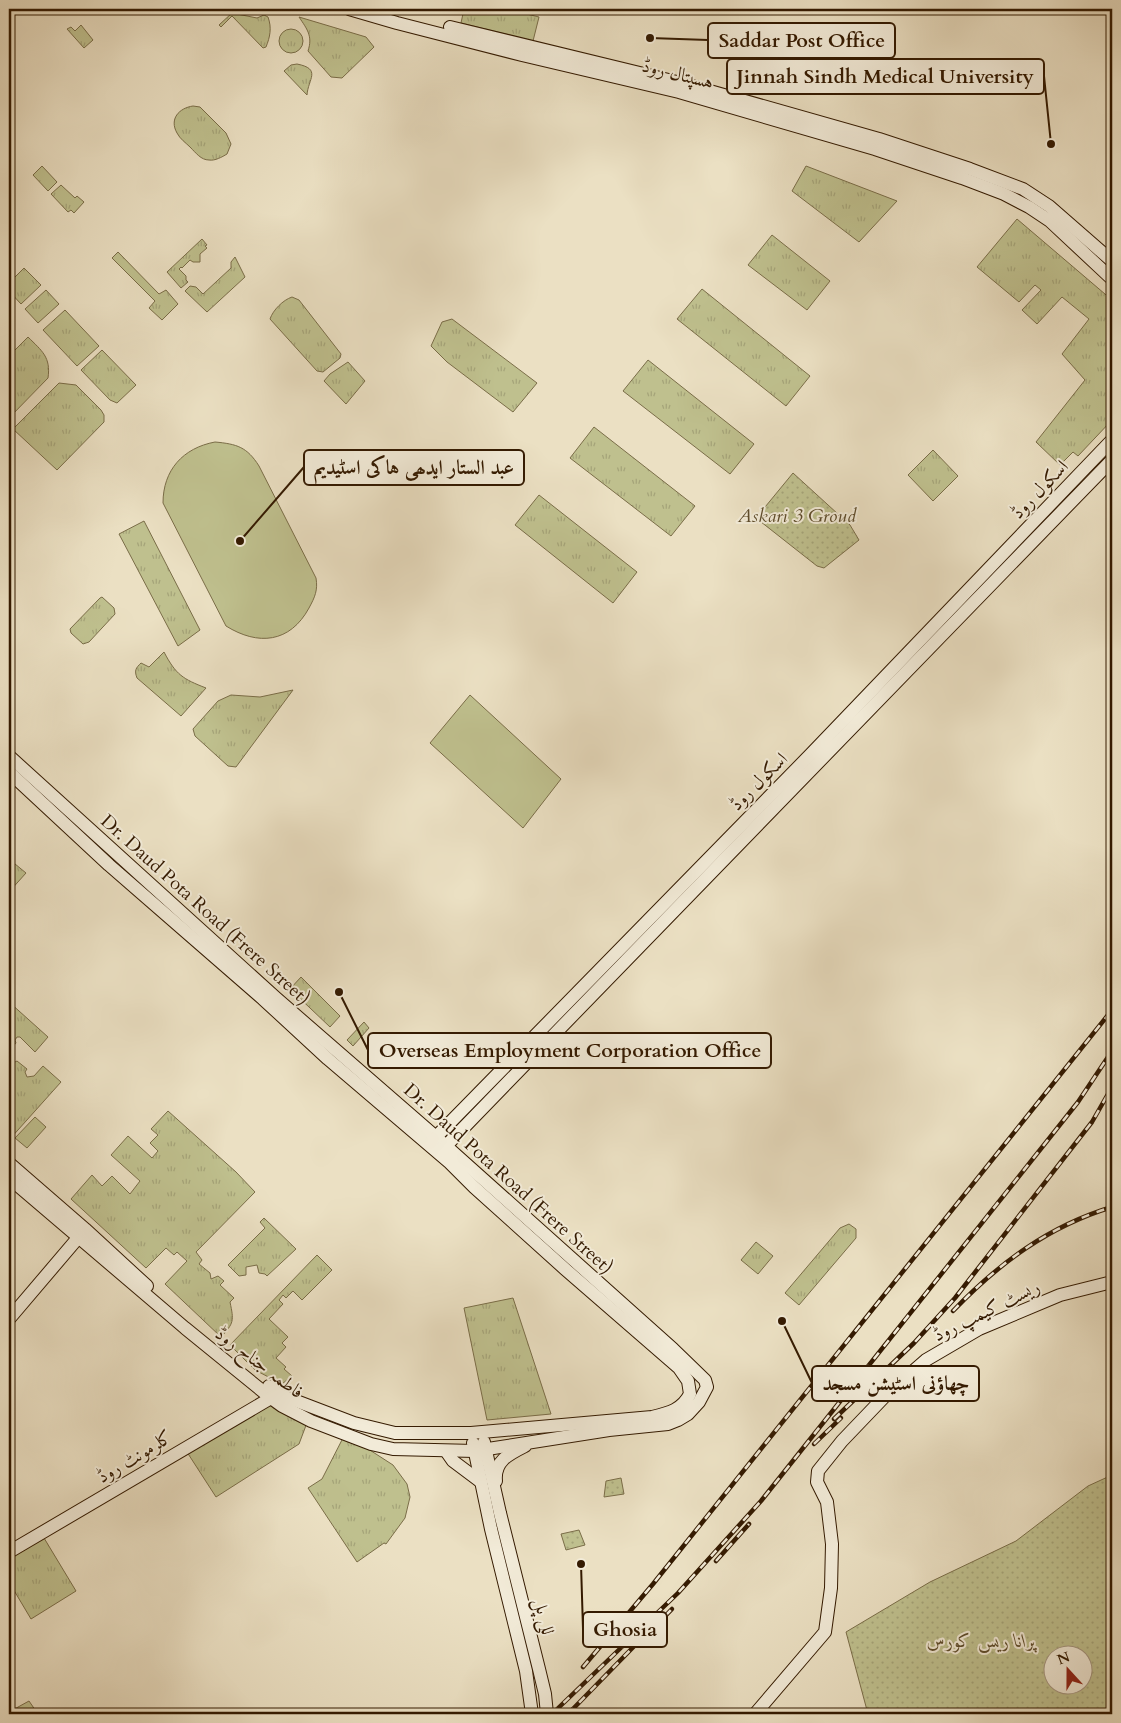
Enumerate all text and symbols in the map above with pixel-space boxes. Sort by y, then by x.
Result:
callout: Saddar Post Office [708,23,895,58]
text: Saddar Post Office [719,27,885,54]
street label: ہسپتال روڈ [639,52,716,95]
callout: Jinnah Sindh Medical University [727,59,1044,94]
text: Jinnah Sindh Medical University [733,63,1034,90]
callout: عبد الستار ایدھی ہاکی اسٹیدیم [304,450,524,485]
text: عبد الستار ایدھی ہاکی اسٹیدیم [314,454,514,485]
street label: اسکول روڈ [1005,454,1074,525]
park label: Askari 3 Groud [737,503,857,529]
street label: اسکول روڈ [724,747,794,817]
street label: Dr. Daud Pota Road (Frere Street) [95,808,316,1011]
callout: Overseas Employment Corporation Office [368,1033,771,1068]
text: Overseas Employment Corporation Office [379,1037,761,1064]
street label: Dr. Daud Pota Road (Frere Street) [398,1077,619,1280]
street label: ریسٹ کیمپ روڈ [929,1274,1045,1349]
street label: فاطمہ جناح روڈ [207,1321,309,1408]
callout: چھاؤنی اسٹیشن مسجد [812,1366,979,1401]
text: چھاؤنی اسٹیشن مسجد [822,1370,970,1397]
street label: کلرمونٹ روڈ [92,1424,177,1490]
street label: للی پل [526,1595,561,1638]
callout: Ghosia [583,1612,667,1647]
text: Ghosia [593,1616,657,1643]
park label: پرانا ریس کورس [927,1628,1038,1654]
north arrow [1044,1646,1094,1696]
text: N [1054,1647,1073,1669]

